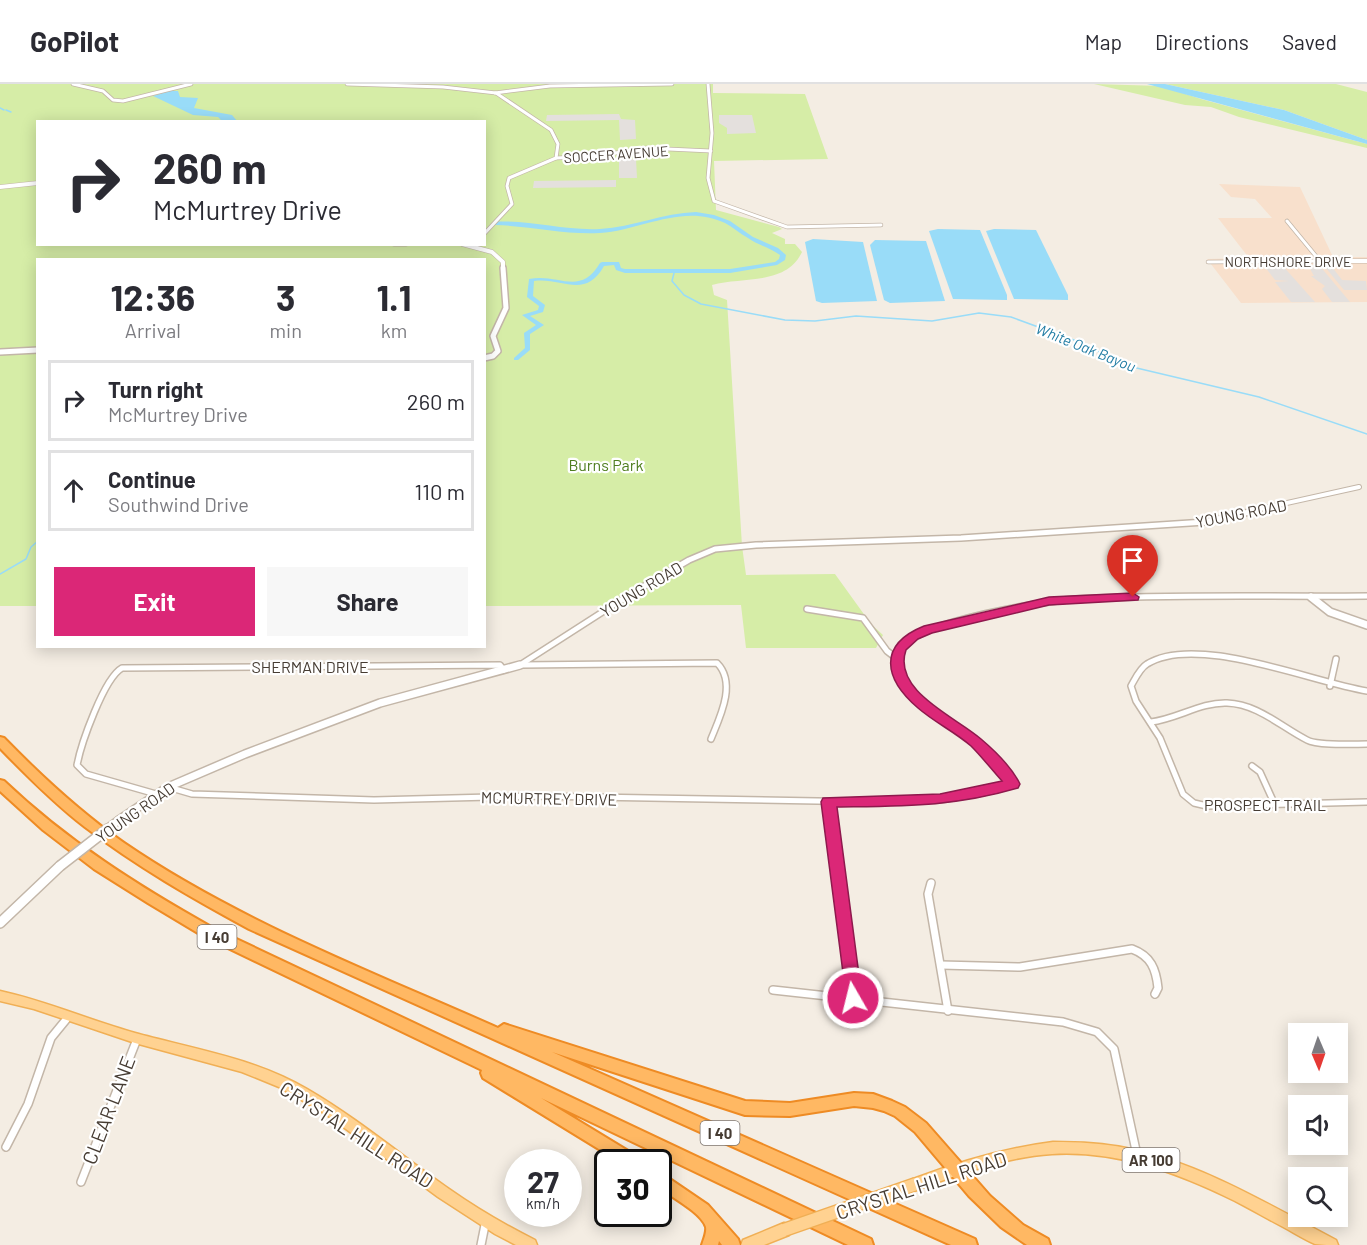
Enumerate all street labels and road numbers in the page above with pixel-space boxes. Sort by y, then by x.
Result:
street label: SOCCER AVENUE [563,142,669,166]
street label: NORTHSHORE DRIVE [1224,253,1352,270]
street label: YOUNG ROAD [1194,495,1288,531]
street label: YOUNG ROAD [597,557,685,621]
street label: SHERMAN DRIVE [251,657,369,676]
street label: YOUNG ROAD [92,778,178,846]
street label: MCMURTREY DRIVE [481,787,617,809]
street label: PROSPECT TRAIL [1204,795,1326,814]
road number: I 40 [198,925,236,949]
street label: CLEAR LANE [76,1053,140,1167]
street label: CRYSTAL HILL ROAD [276,1075,438,1193]
road number: I 40 [700,1121,740,1145]
street label: CRYSTAL HILL ROAD [832,1146,1010,1224]
road number: AR 100 [1122,1148,1180,1172]

